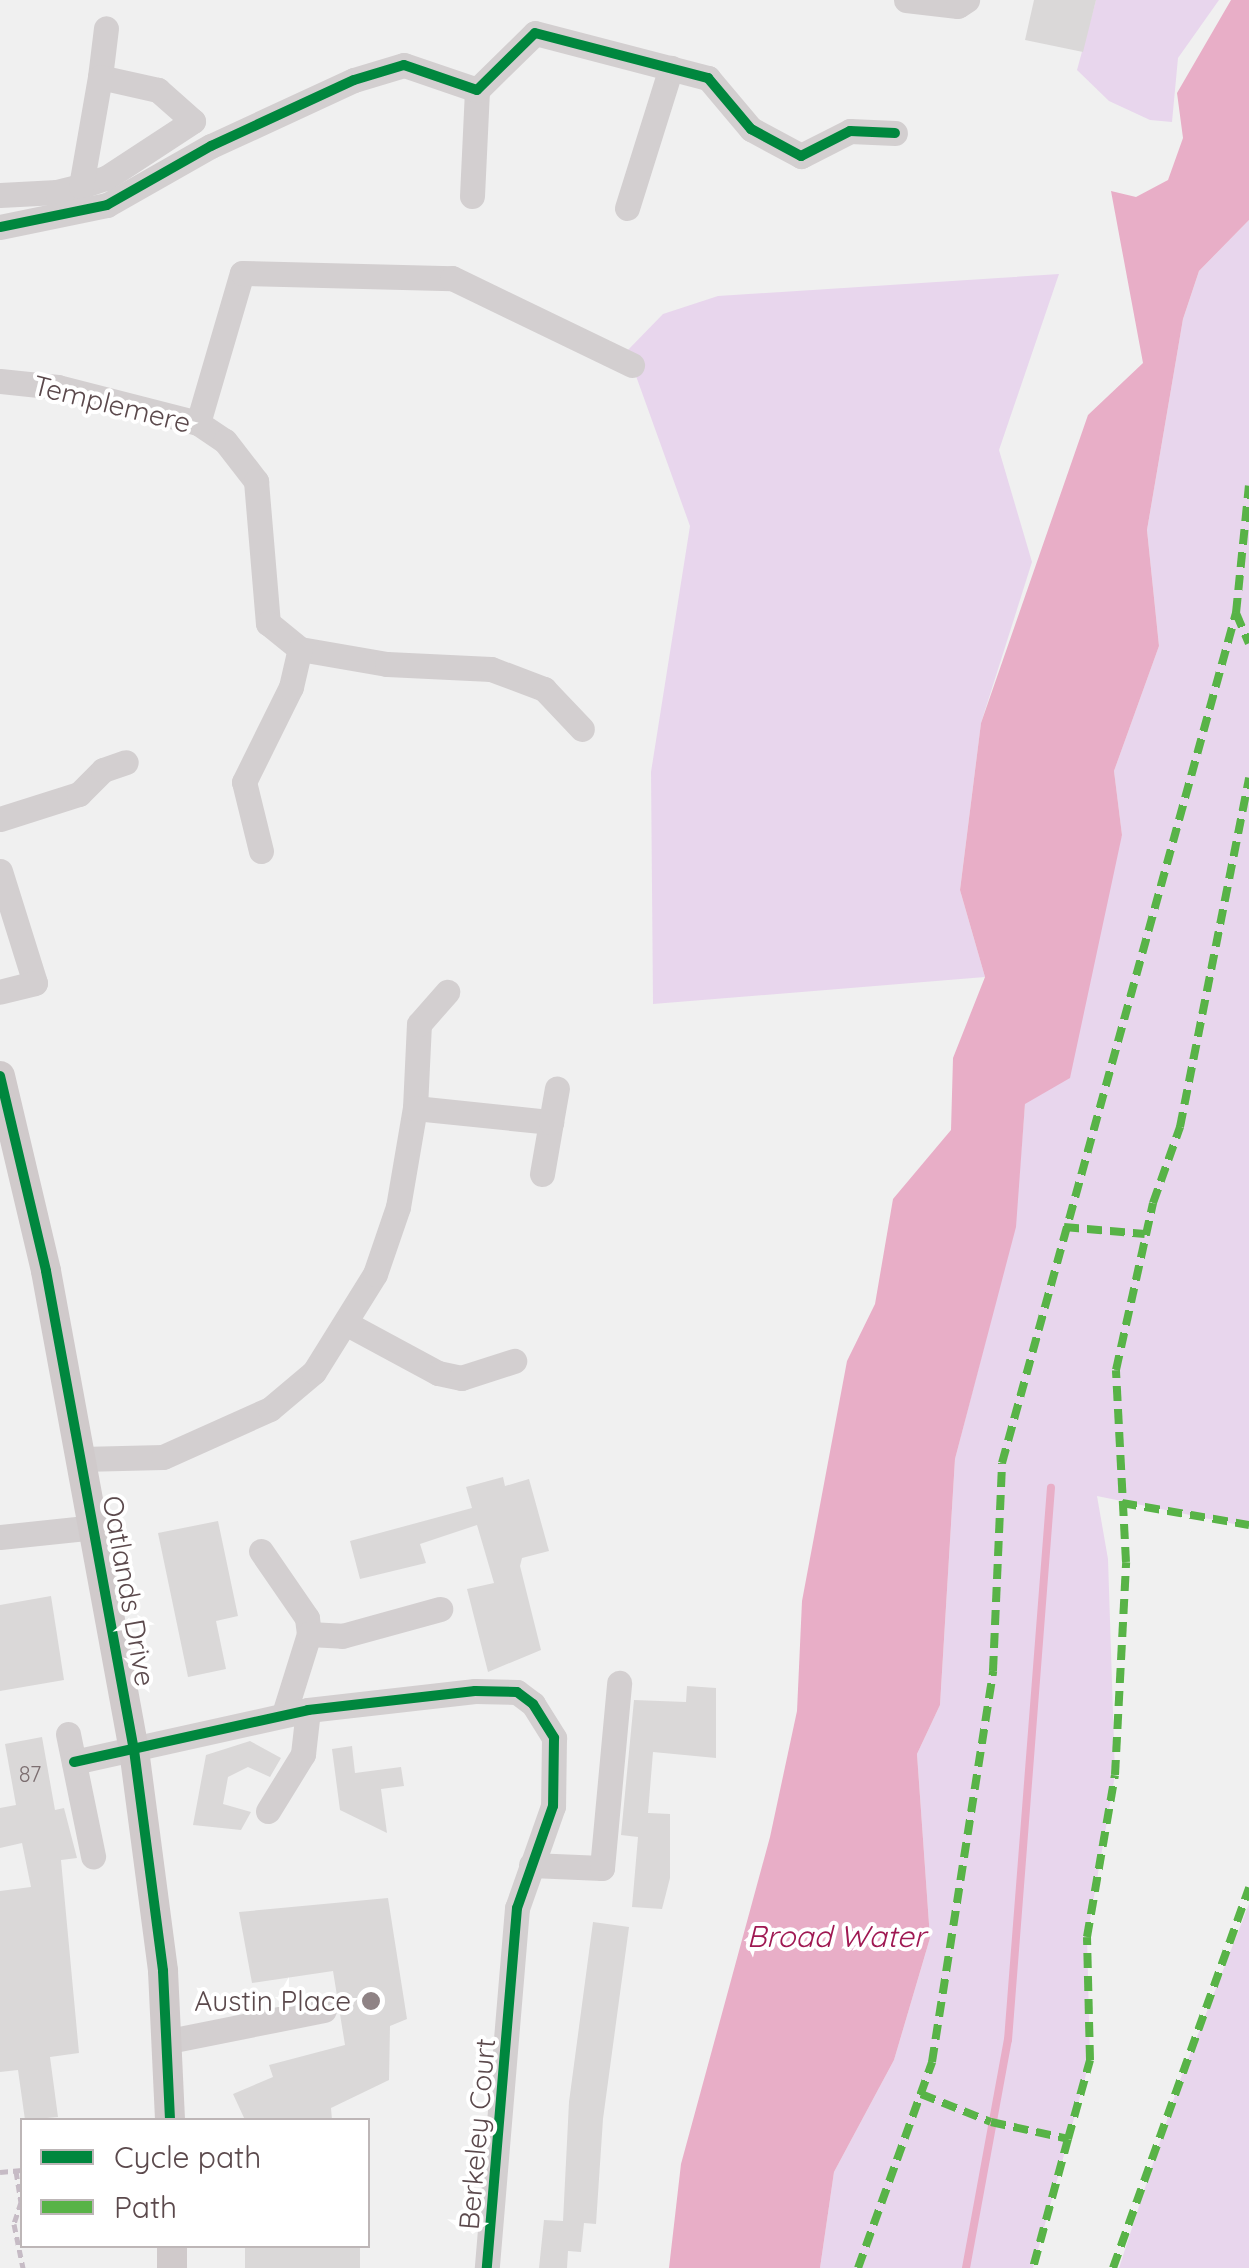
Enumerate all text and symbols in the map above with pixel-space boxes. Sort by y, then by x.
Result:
street label: Templemere [30,368,194,440]
street label: Oatlands Drive [96,1493,162,1689]
house number: 87 [19,1762,41,1788]
water label: Broad Water [747,1918,925,1954]
place label: Austin Place [194,1984,351,2018]
marker: Austin Place [360,1990,382,2012]
street label: Berkeley Court [452,2037,502,2231]
legend [20,2118,370,2248]
text: Cycle path [114,2138,261,2176]
text: Path [114,2188,177,2226]

